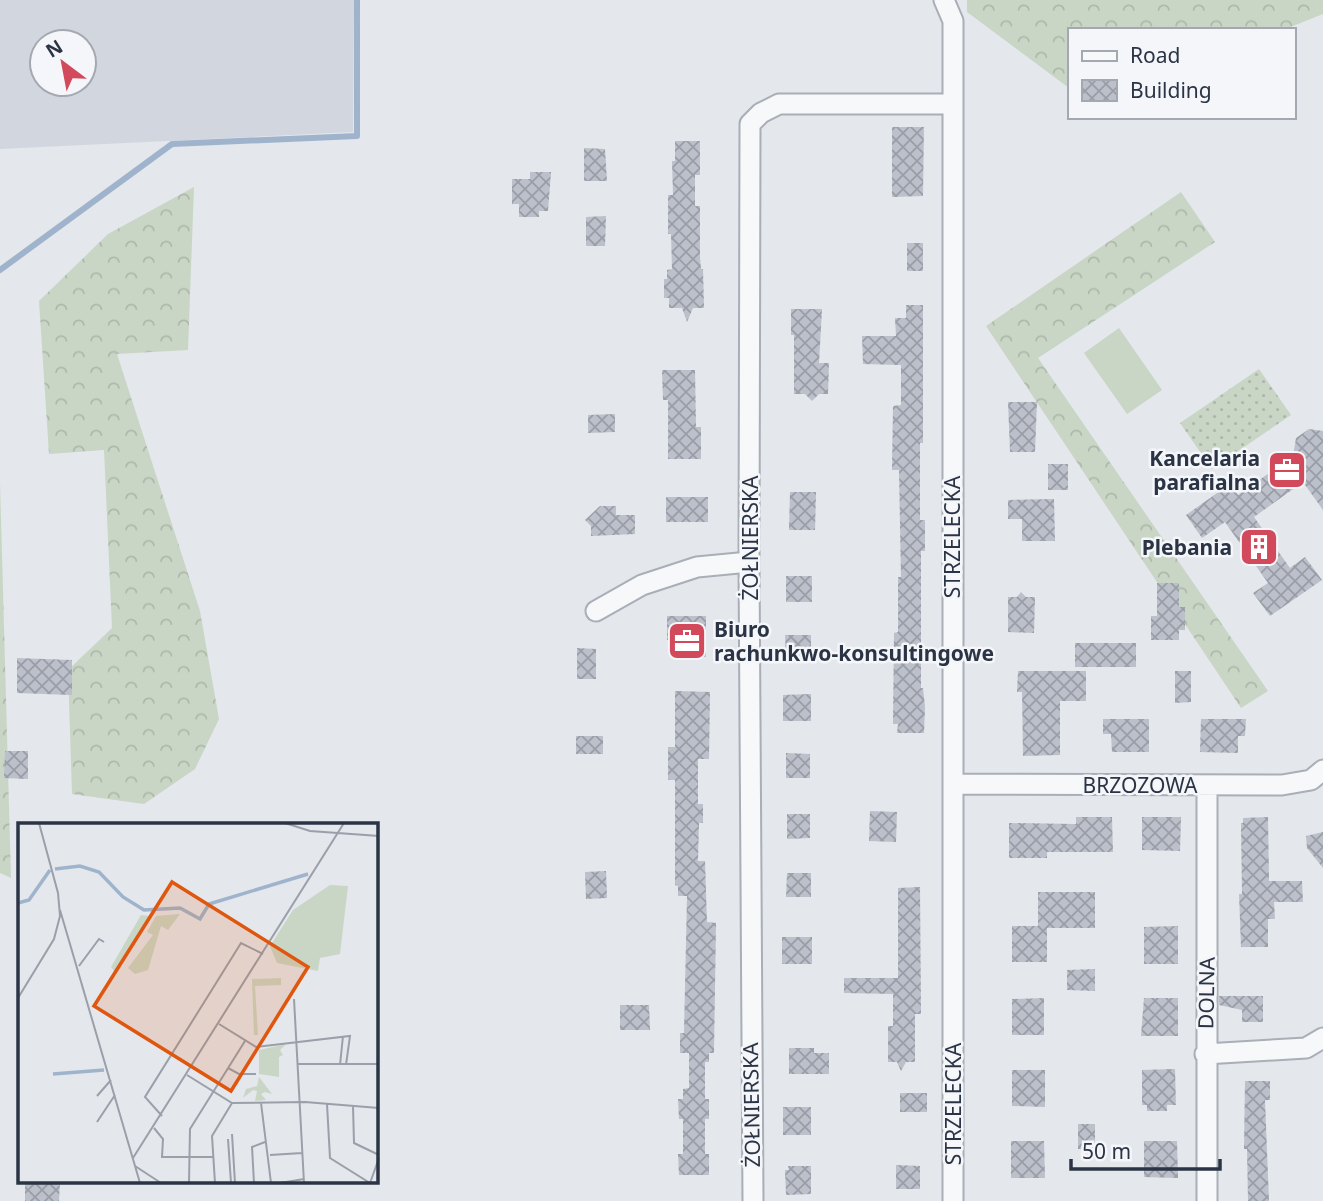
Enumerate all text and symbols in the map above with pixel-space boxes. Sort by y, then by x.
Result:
north arrow [28,28,98,98]
legend [1068,28,1295,119]
text: N [41,33,67,64]
text: Road [1130,41,1180,69]
text: Building [1130,76,1212,104]
place label: Kancelaria parafialna [1149,444,1260,496]
office icon: Kancelaria parafialna [1266,449,1308,491]
street label: ŻOŁNIERSKA [736,475,764,600]
street label: STRZELECKA [938,475,966,598]
building icon: Plebania [1238,526,1280,568]
place label: Plebania [1142,533,1232,561]
place label: Biuro rachunkwo-konsultingowe [714,615,994,667]
office icon: Biuro rachunkwo-konsultingowe [666,620,708,662]
street label: BRZOZOWA [1083,771,1198,799]
inset map [18,823,378,1184]
street label: DOLNA [1191,956,1221,1029]
street label: ŻOŁNIERSKA [736,1042,766,1168]
street label: STRZELECKA [939,1042,967,1165]
scale bar [1071,1128,1220,1172]
text: 50 m [1082,1137,1131,1165]

